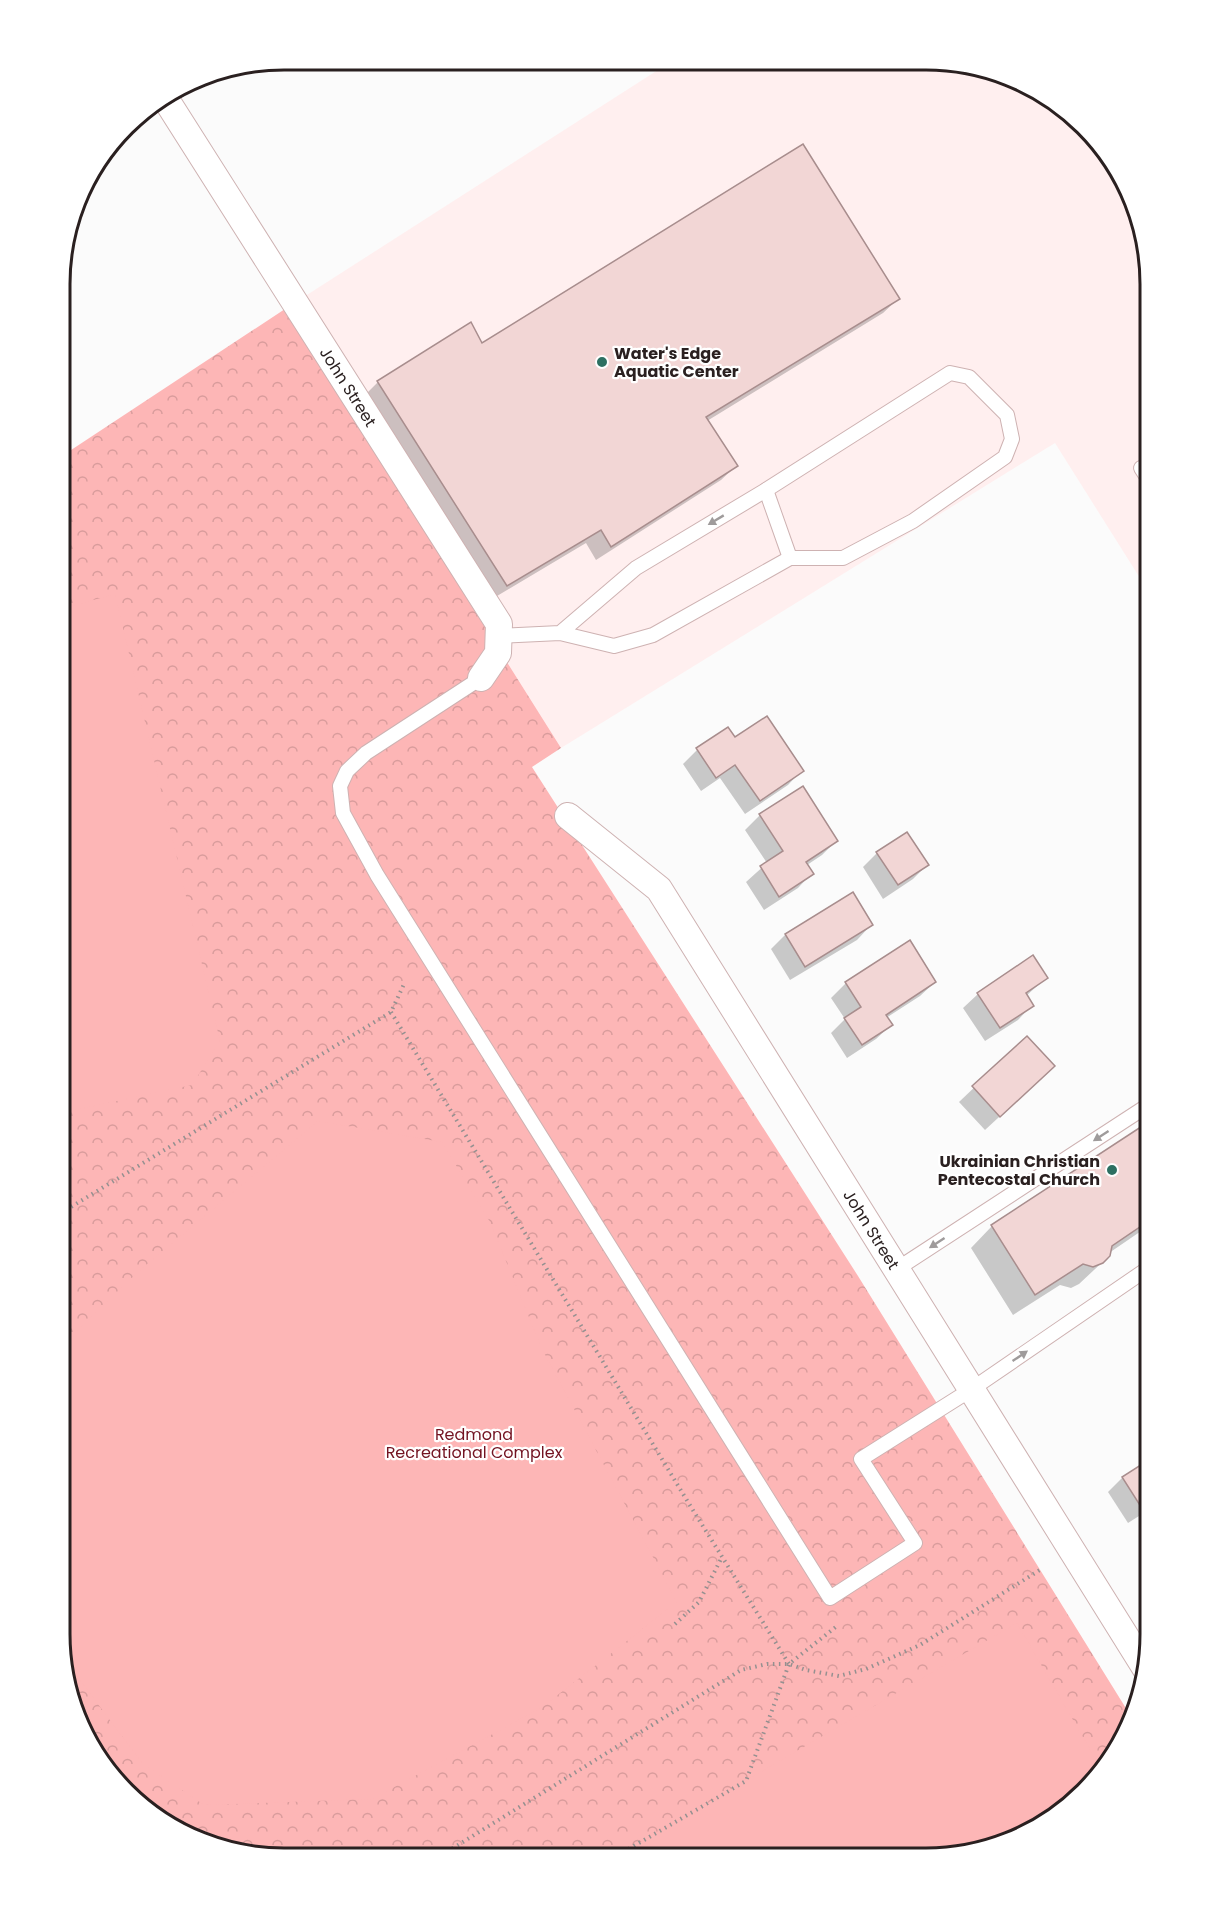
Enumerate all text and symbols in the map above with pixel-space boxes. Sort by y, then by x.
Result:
place label: Water's Edge Aquatic Center [614,342,739,383]
street label: John Street [314,343,382,431]
marker: Water's Edge Aquatic Center [595,355,609,369]
one-way arrow [707,515,724,525]
one-way arrow [1093,1130,1109,1141]
place label: Ukrainian Christian Pentecostal Church [938,1150,1100,1191]
marker: Ukrainian Christian Pentecostal Church [1105,1163,1119,1177]
street label: John Street [837,1185,905,1274]
one-way arrow [930,1237,946,1249]
one-way arrow [1011,1350,1027,1362]
park label: Redmond Recreational Complex [386,1423,563,1464]

